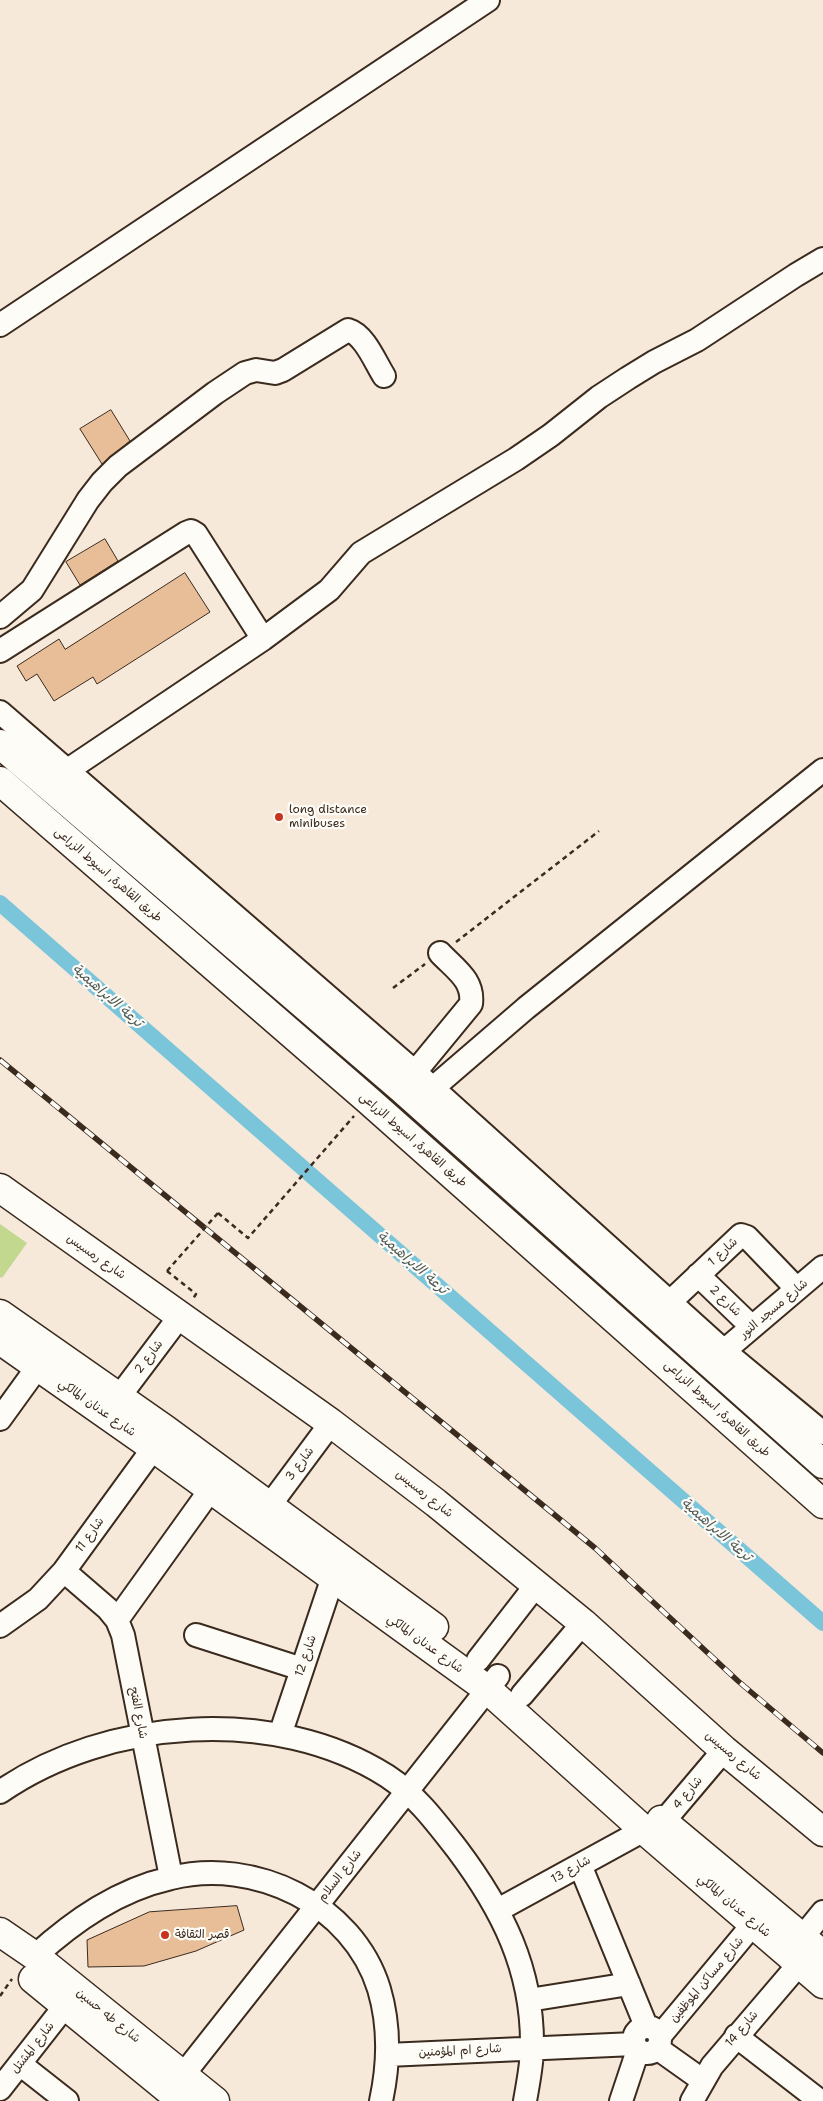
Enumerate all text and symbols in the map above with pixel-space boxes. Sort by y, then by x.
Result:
place label: long distance minibuses [289,803,367,831]
marker: long distance minibuses [273,811,285,823]
street label: طريق القاهرة, اسيوط الزراعى [51,824,165,926]
water label: ترعة الابراهيمية [68,961,146,1031]
street label: طريق القاهرة, اسيوط الزراعى [356,1089,470,1191]
water label: ترعة الابراهيمية [373,1228,451,1298]
street label: شارع رمسيس [64,1231,128,1283]
street label: شارع 1 [705,1235,741,1269]
street label: شارع مسجد النور [737,1276,811,1342]
street label: شارع 2 [706,1282,744,1320]
street label: شارع 2 [132,1337,166,1377]
street label: طريق القاهرة, اسيوط الزراعى [661,1358,773,1460]
street label: شارع عدنان المالكي [56,1376,138,1440]
street label: شارع 3 [283,1444,317,1484]
street label: شارع رمسيس [392,1467,456,1521]
water label: ترعة الابراهيمية [677,1495,755,1565]
street label: شارع 11 [73,1515,107,1555]
street label: شارع عدنان المالكي [384,1612,466,1676]
street label: شارع 12 [292,1633,320,1679]
street label: شارع الفتح [126,1686,150,1740]
street label: شارع رمسيس [702,1728,764,1784]
street label: شارع 4 [670,1774,706,1812]
street label: شارع السلام [315,1847,365,1905]
street label: شارع 13 [549,1853,593,1887]
street label: شارع عدنان المالكي [695,1871,773,1941]
place label: قصر الثقافة [175,1928,229,1942]
marker: قصر الثقافة [159,1929,171,1941]
street label: شارع مساكن الموظفين [667,1934,747,2026]
street label: شارع طه حسين [73,1986,143,2046]
street label: شارع 14 [722,2008,762,2050]
street label: شارع المشتل [8,2019,58,2077]
street label: شارع ام المؤمنين [418,2042,502,2060]

